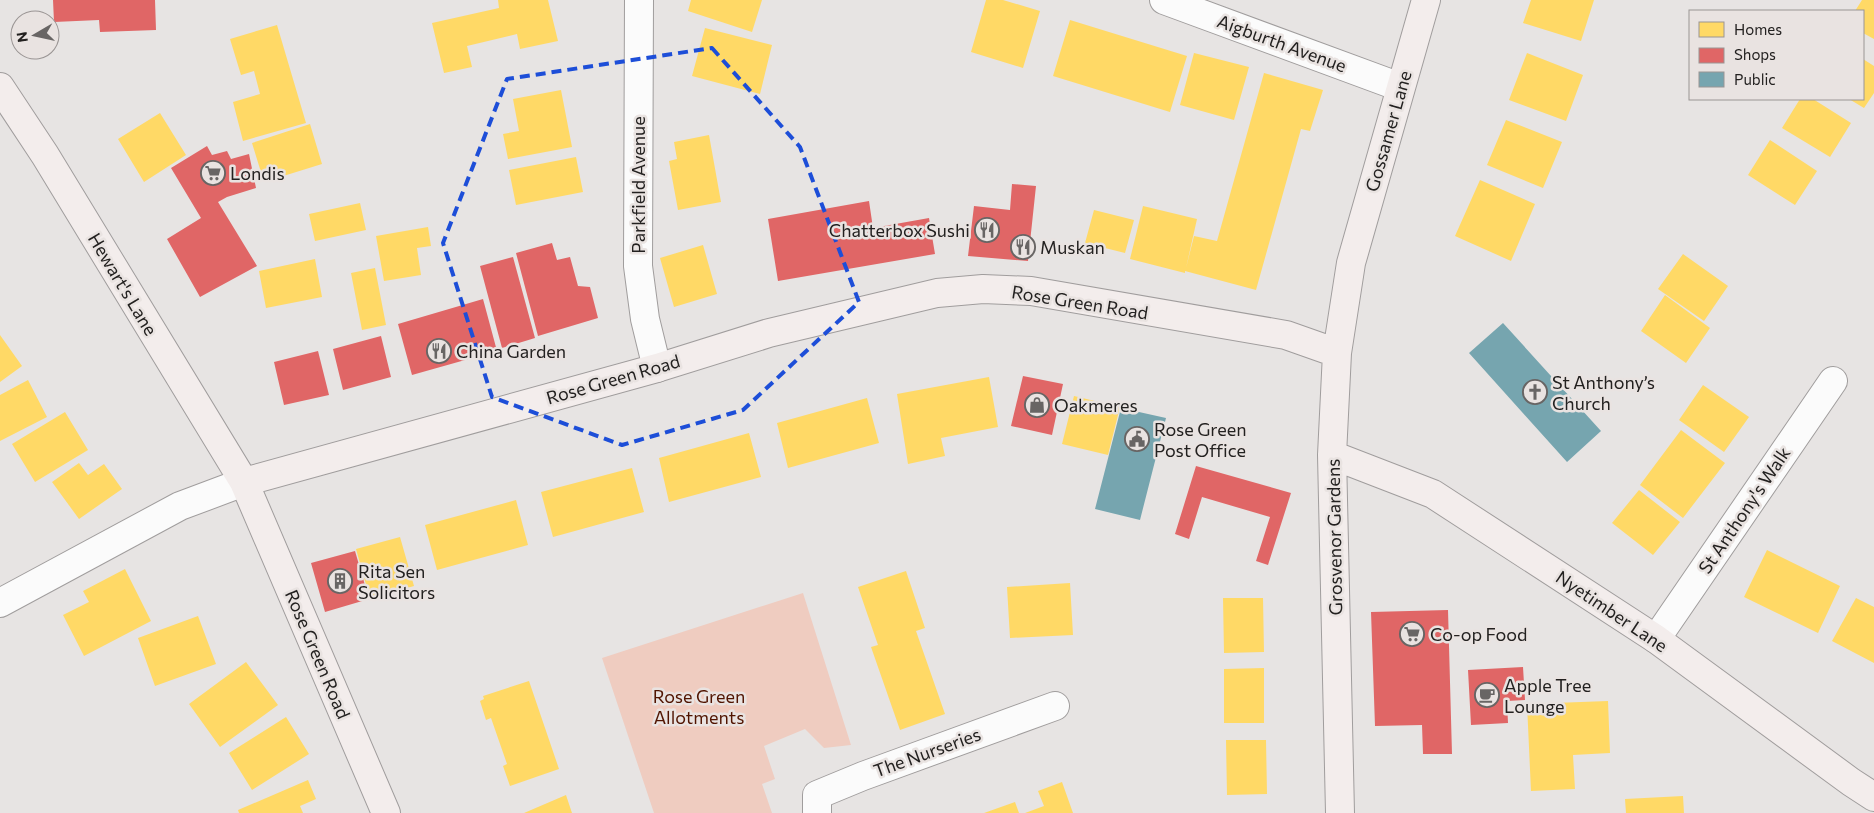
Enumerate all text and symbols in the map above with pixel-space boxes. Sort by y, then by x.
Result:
street label: Aigburth Avenue [1214,9,1350,77]
north arrow [10,10,60,60]
legend [1689,10,1864,100]
text: Homes [1734,20,1782,38]
text: N [12,31,31,44]
text: Shops [1734,45,1776,63]
street label: Gossamer Lane [1360,68,1416,194]
text: Public [1734,70,1776,88]
street label: Parkfield Avenue [627,116,649,254]
supermarket icon: Londis [200,160,226,186]
place label: Londis [230,162,285,184]
restaurant icon: Chatterbox Sushi [974,217,1000,243]
place label: Chatterbox Sushi [829,219,970,241]
street label: Hewart's Lane [84,229,162,339]
restaurant icon: Muskan [1010,234,1036,260]
place label: Muskan [1040,236,1105,258]
street label: Rose Green Road [1010,280,1150,324]
restaurant icon: China Garden [426,338,452,364]
place label: China Garden [456,340,566,362]
street label: Rose Green Road [544,349,682,409]
place label: St Anthony’s Church [1552,371,1655,414]
church icon: St Anthony’s Church [1522,379,1548,405]
shop icon: Oakmeres [1024,392,1050,418]
place label: Oakmeres [1054,394,1138,416]
place label: Rose Green Post Office [1154,418,1247,461]
public building icon: Rose Green Post Office [1124,426,1150,452]
street label: St Anthony's Walk [1693,442,1795,578]
street label: Grosvenor Gardens [1322,458,1346,616]
place label: Rita Sen Solicitors [358,560,435,603]
street label: Nyetimber Lane [1552,566,1672,656]
building icon: Rita Sen Solicitors [327,568,353,594]
street label: Rose Green Road [281,586,355,722]
supermarket icon: Co-op Food [1399,621,1425,647]
place label: Co-op Food [1430,623,1527,645]
place label: Apple Tree Lounge [1504,674,1591,717]
cafe icon: Apple Tree Lounge [1474,682,1500,708]
park label: Rose Green Allotments [653,685,745,728]
street label: The Nurseries [870,722,984,782]

